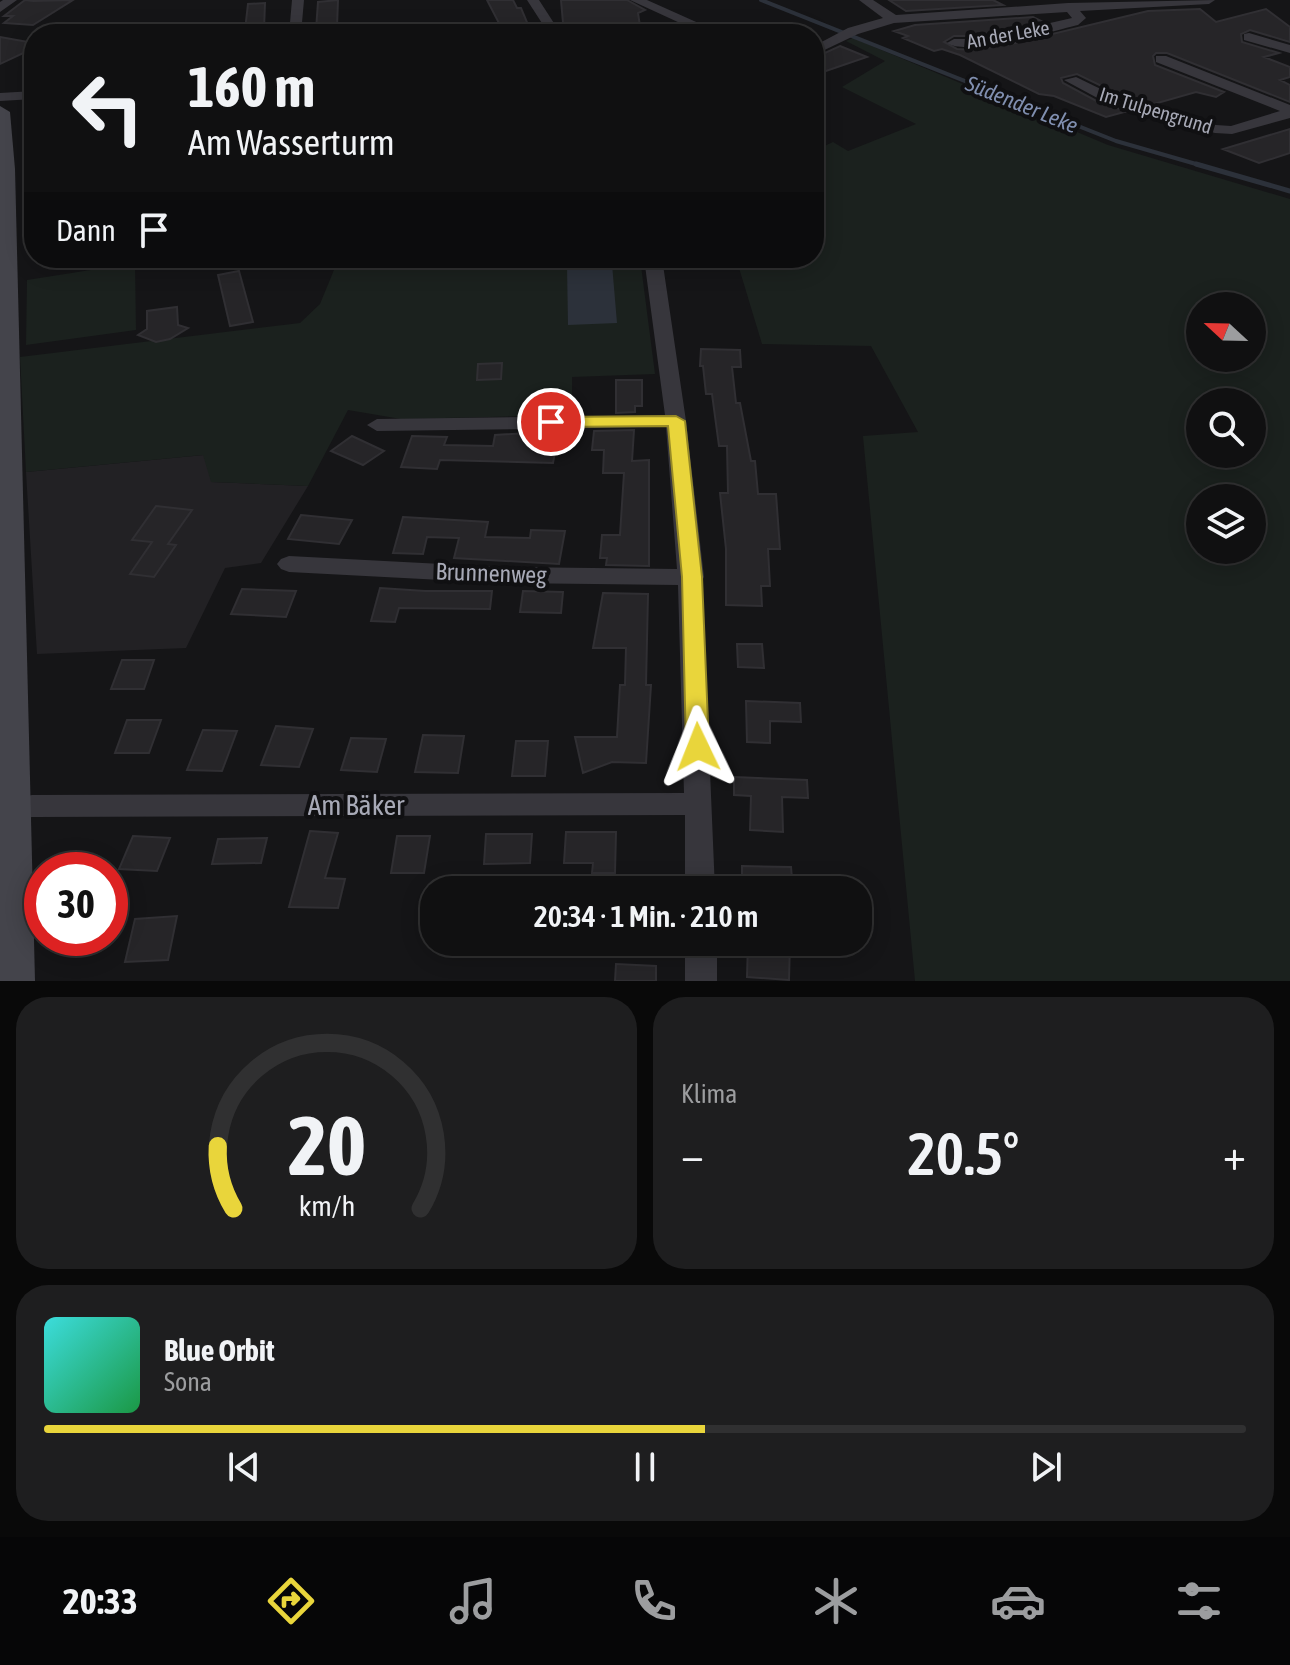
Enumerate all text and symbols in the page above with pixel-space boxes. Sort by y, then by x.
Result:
street label: An der Leke [965,15,1051,53]
text: 160 m [188,55,315,119]
icon: left [56,56,160,160]
water label: Südender Leke [961,69,1082,138]
street label: Im Tulpengrund [1097,82,1215,138]
text: Am Wasserturm [188,121,395,163]
icon: arrive [132,208,176,252]
text: Dann [56,213,116,247]
north arrow [1186,292,1266,372]
map controls [1186,292,1266,564]
pin [517,388,585,456]
button: search [1186,388,1266,468]
icon: arrive [529,400,573,444]
button: layers [1186,484,1266,564]
street label: Brunnenweg [435,558,548,588]
position arrow [656,705,740,789]
street label: Am Bäker [308,789,405,821]
speed limit sign: 30 [24,852,128,956]
text: 20:34 · 1 Min. · 210 m [534,899,758,933]
text: Klima [681,1079,737,1109]
text: 20 [287,1097,366,1193]
text: 20.5° [908,1119,1019,1188]
text: − [681,1129,704,1179]
text: + [1223,1129,1246,1179]
text: km/h [298,1189,355,1222]
text: Blue Orbit [164,1333,275,1367]
text: Sona [164,1367,212,1397]
icon: previous [222,1445,266,1489]
icon: pause [623,1445,667,1489]
icon: next [1024,1445,1068,1489]
icon: directions [263,1573,319,1629]
icon: music [445,1573,501,1629]
icon: phone [626,1573,682,1629]
icon: climate [808,1573,864,1629]
icon: car [990,1573,1046,1629]
icon: filters [1171,1573,1227,1629]
text: 20:33 [63,1580,138,1622]

